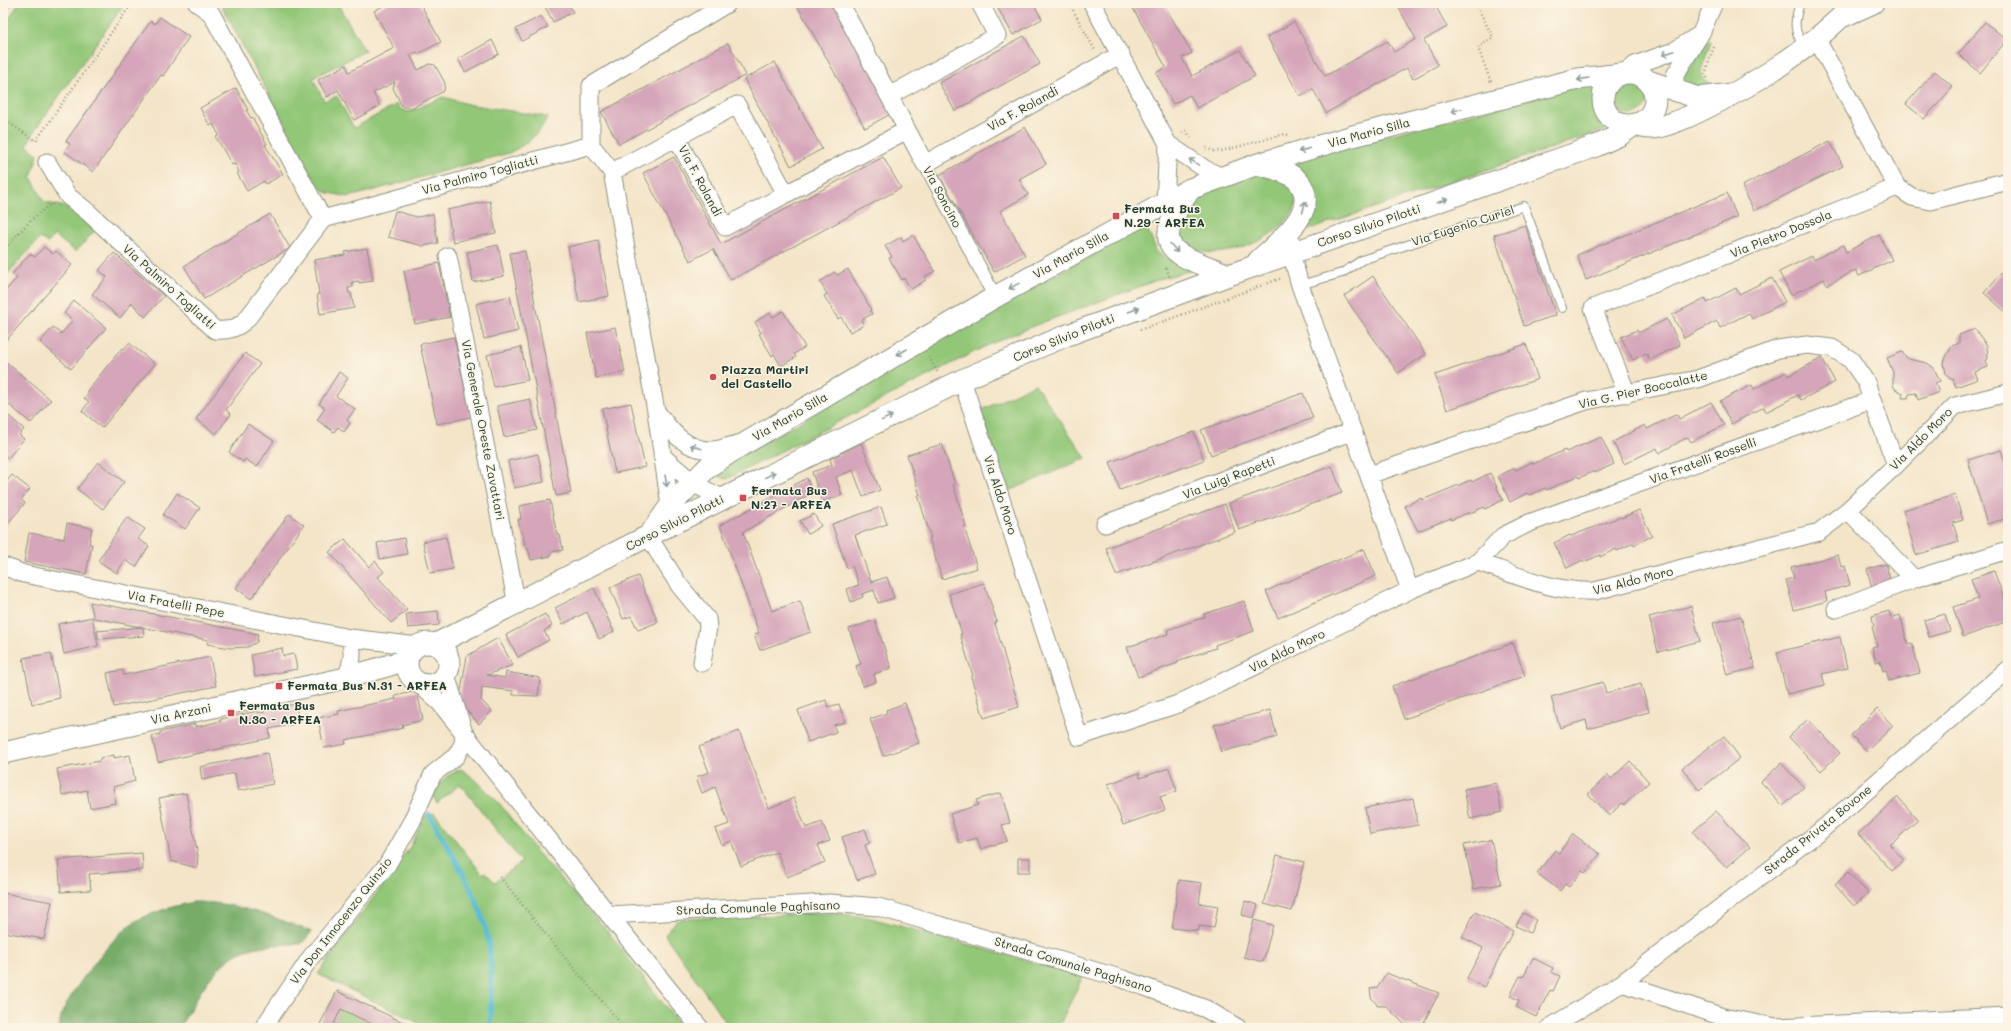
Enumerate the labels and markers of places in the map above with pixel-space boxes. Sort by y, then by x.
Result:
place label: Fermata Bus N.29 - ARFEA [1124,200,1205,230]
marker: Fermata Bus N.29 - ARFEA [1111,211,1121,221]
place label: Piazza Martiri del Castello [721,361,809,391]
marker: Piazza Martiri del Castello [708,372,718,382]
place label: Fermata Bus N.27 - ARFEA [751,482,831,512]
marker: Fermata Bus N.27 - ARFEA [738,493,748,503]
place label: Fermata Bus N.31 - ARFEA [287,677,447,693]
marker: Fermata Bus N.31 - ARFEA [274,681,284,691]
place label: Fermata Bus N.30 - ARFEA [239,697,321,727]
marker: Fermata Bus N.30 - ARFEA [226,708,236,718]

